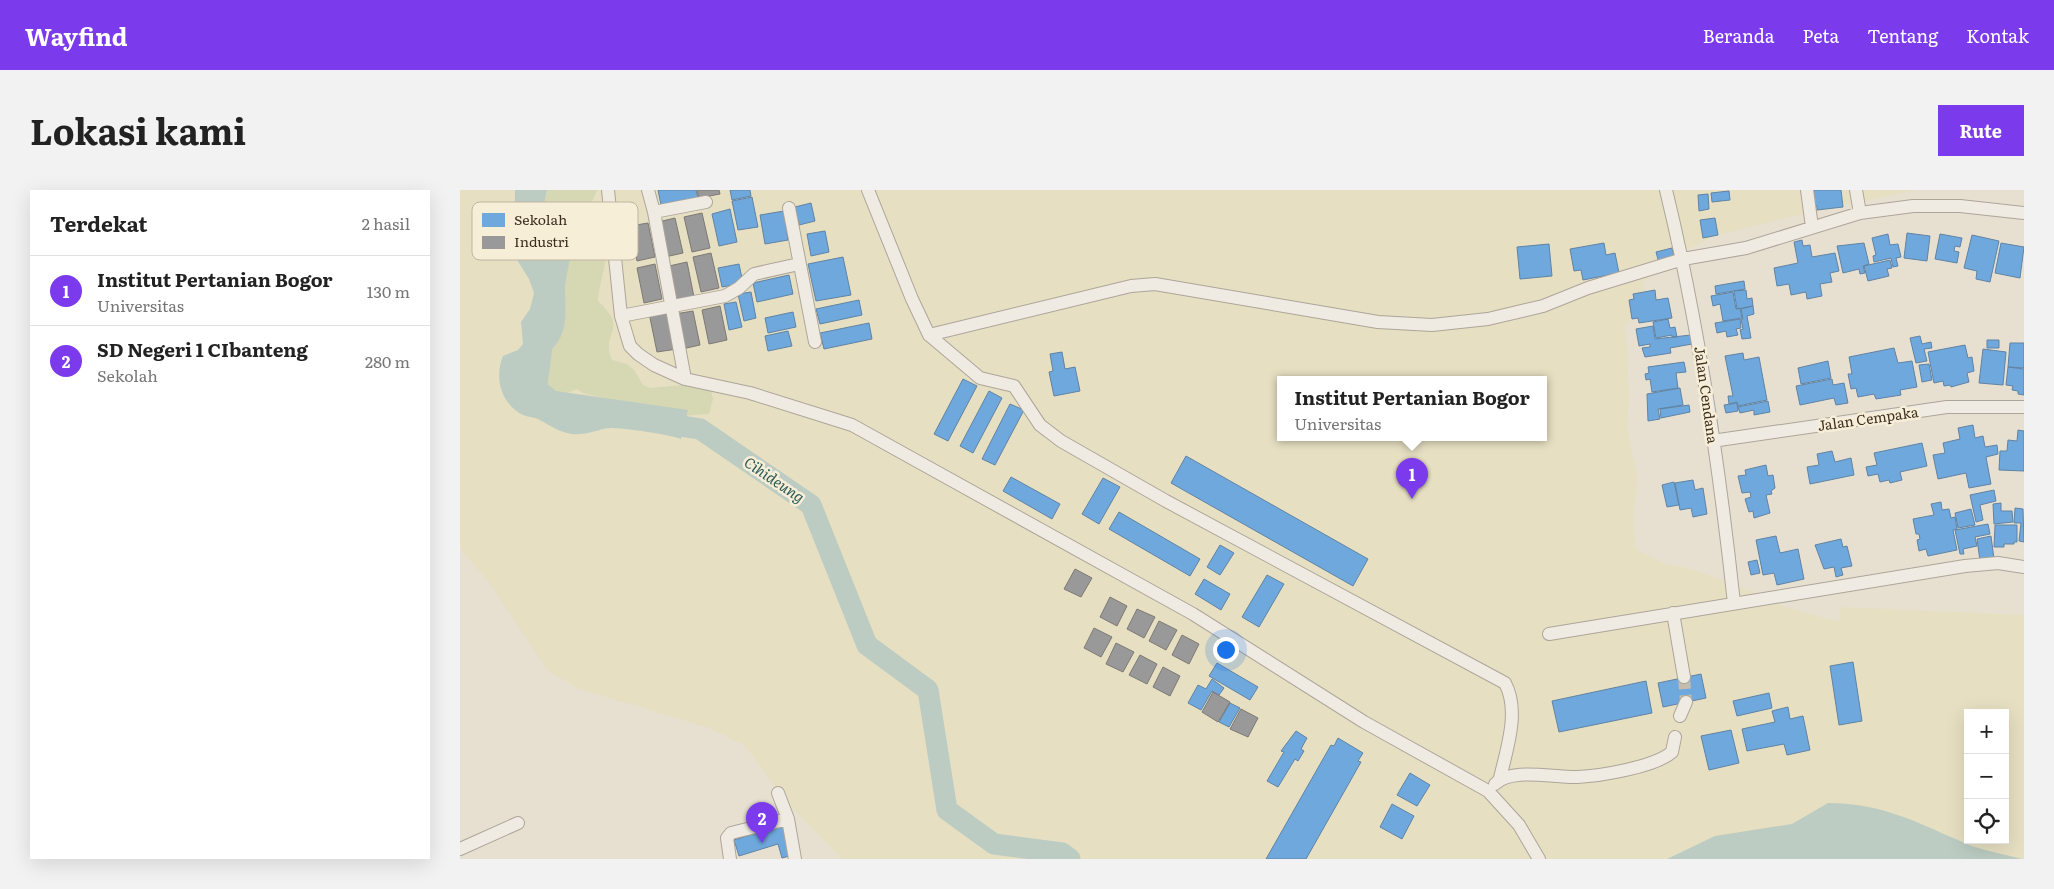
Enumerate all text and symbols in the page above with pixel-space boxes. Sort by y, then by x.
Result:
text: Wayfind [25,18,128,53]
text: Beranda [1703,22,1774,49]
text: Peta [1802,22,1839,49]
text: Tentang [1867,22,1938,49]
text: Kontak [1966,22,2029,49]
text: Lokasi kami [30,104,246,156]
button: Rute [1938,105,2024,156]
legend [472,202,638,260]
text: Terdekat [50,207,148,238]
text: Sekolah [514,209,567,229]
text: 2 hasil [362,211,410,235]
text: Industri [514,231,569,251]
text: Institut Pertanian Bogor [97,265,333,293]
text: 1 [63,279,69,303]
text: 130 m [367,279,410,303]
text: Universitas [97,293,184,317]
text: SD Negeri 1 CIbanteng [97,335,308,363]
street label: Jalan Cendana [1690,345,1724,445]
text: 2 [62,349,70,373]
text: 280 m [365,349,410,373]
text: Sekolah [97,363,158,387]
popup [1277,376,1547,441]
text: Institut Pertanian Bogor [1294,383,1530,411]
street label: Jalan Cempaka [1816,401,1920,435]
text: Universitas [1294,411,1381,435]
water label: Cihideung [740,450,810,507]
pin: 1 [1396,458,1428,499]
your location [1213,637,1239,663]
map controls [1964,709,2009,844]
button: + [1964,709,2009,754]
button: − [1964,754,2009,799]
button: locate [1964,799,2009,844]
pin: 2 [746,802,778,843]

